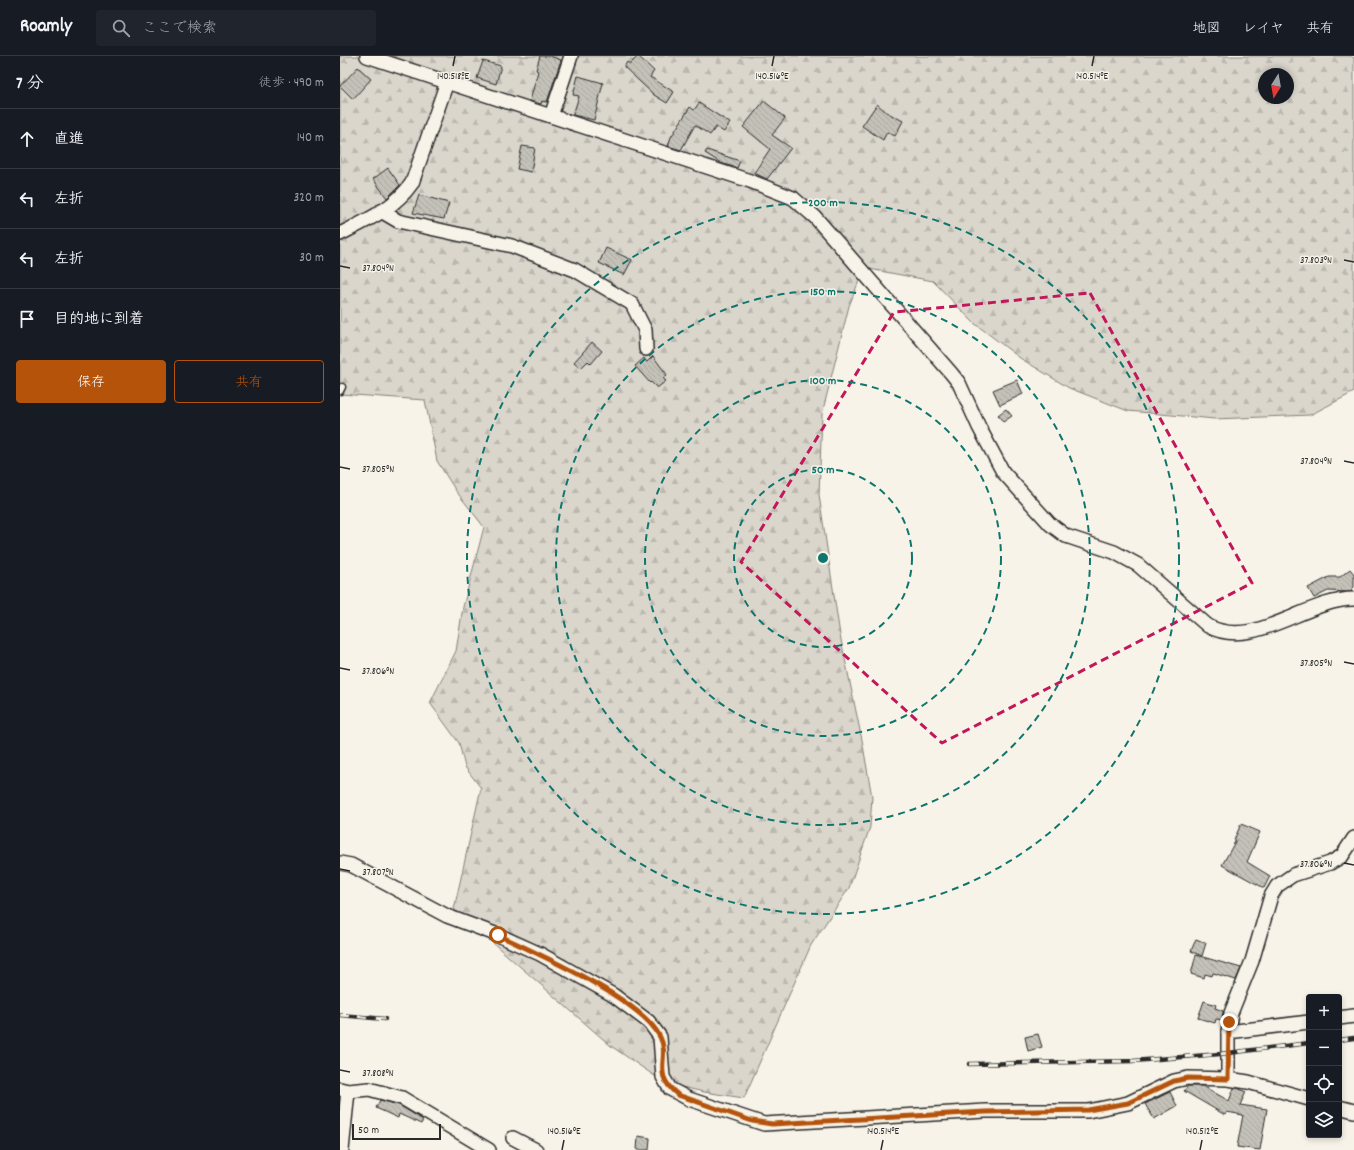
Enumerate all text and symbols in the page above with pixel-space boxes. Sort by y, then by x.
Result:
search box [96,10,376,46]
text: Roamly [20,14,72,41]
icon: search [110,17,132,39]
text: ここで検索 [142,18,217,40]
text: 地図 [1193,19,1221,39]
text: レイヤ [1243,19,1284,39]
text: 共有 [1306,19,1334,39]
north arrow [1258,68,1294,104]
text: 140.518°E [437,70,469,84]
text: 140.516°E [756,70,789,84]
text: 140.514°E [1076,70,1109,84]
text: 7 分 [16,73,43,97]
text: 徒歩 · 490 m [259,74,324,93]
icon: ahead [16,128,38,150]
text: 直進 [54,129,84,151]
text: 140 m [297,129,324,148]
icon: left [16,188,38,210]
text: 左折 [54,189,84,211]
text: 320 m [294,189,324,208]
text: 200 m [808,195,838,212]
icon: left [16,248,38,270]
text: 左折 [54,249,84,271]
text: 30 m [299,249,324,268]
text: 37.803°N [1300,254,1332,268]
text: 37.804°N [362,262,394,276]
text: 150 m [810,284,836,301]
icon: arrive [16,308,38,330]
text: 目的地に到着 [54,309,144,331]
button: 保存 [16,360,166,403]
button: 共有 [174,360,324,403]
text: 100 m [810,373,836,390]
text: 37.804°N [1300,455,1332,469]
text: 50 m [811,462,835,479]
text: 37.805°N [362,463,394,477]
centre of rings [816,551,830,565]
text: 37.805°N [1300,657,1332,671]
text: 37.806°N [362,665,394,679]
text: 37.806°N [1300,858,1332,872]
text: 37.807°N [362,866,394,880]
route start [489,926,507,944]
map controls [1306,994,1342,1138]
button: + [1306,994,1342,1030]
route end [1220,1013,1238,1031]
button: − [1306,1030,1342,1066]
button: locate [1306,1066,1342,1102]
text: 37.808°N [362,1067,394,1081]
button: layers [1306,1102,1342,1138]
scale bar [352,1122,441,1141]
text: 50 m [358,1123,379,1139]
text: 140.516°E [548,1125,581,1139]
text: 140.514°E [867,1125,900,1139]
text: 140.512°E [1186,1125,1219,1139]

